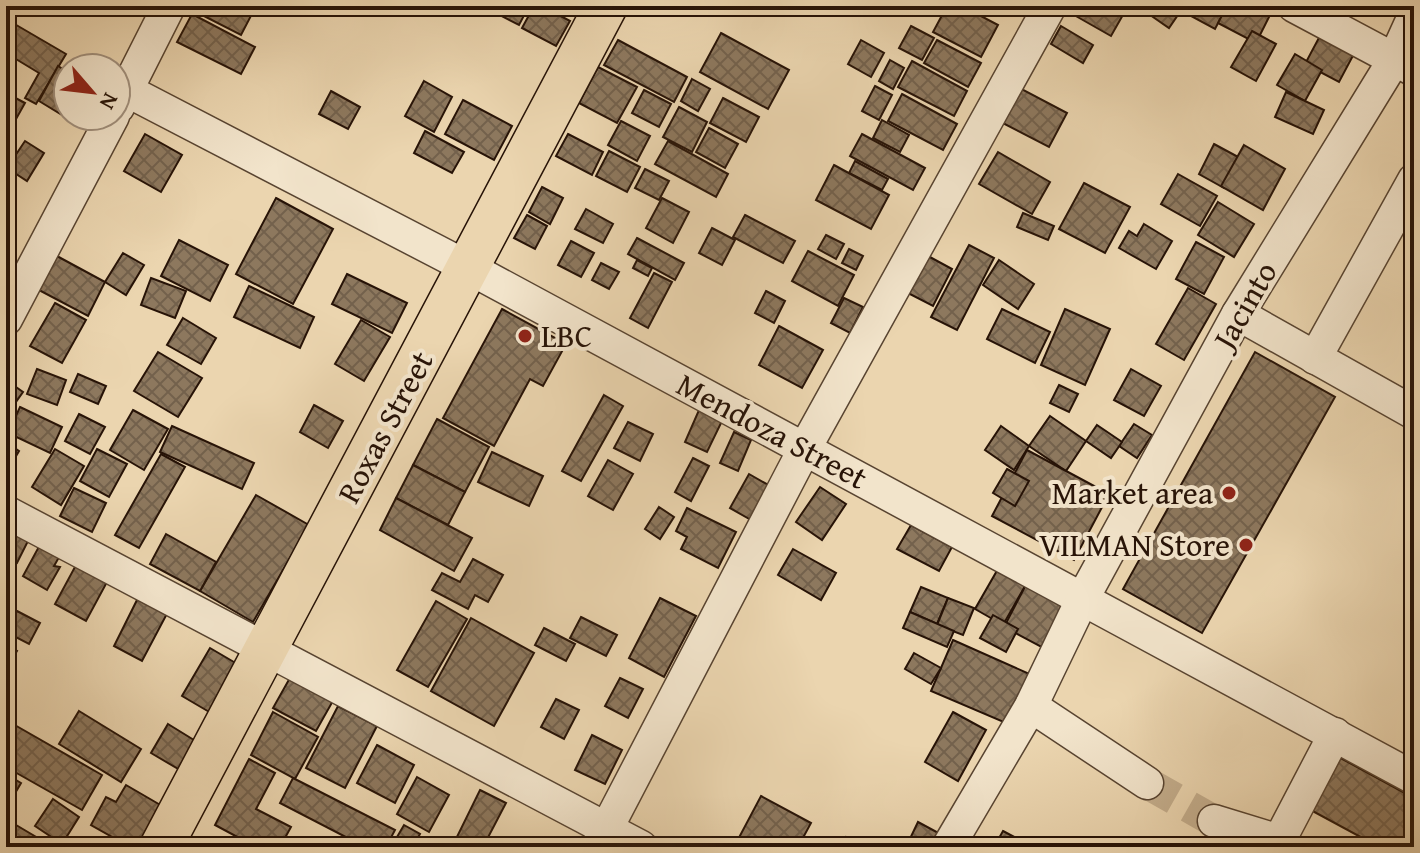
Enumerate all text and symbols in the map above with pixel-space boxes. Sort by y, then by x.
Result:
north arrow [52,52,132,132]
text: N [92,87,127,116]
street label: Jacinto [1199,252,1288,361]
place label: LBC [541,312,592,359]
marker: LBC [516,327,534,345]
street label: Roxas Street [325,342,444,511]
street label: Mendoza Street [669,361,876,501]
place label: Market area [1052,469,1213,516]
marker: Market area [1220,484,1238,502]
place label: VILMAN Store [1039,521,1230,568]
marker: VILMAN Store [1237,536,1255,554]

